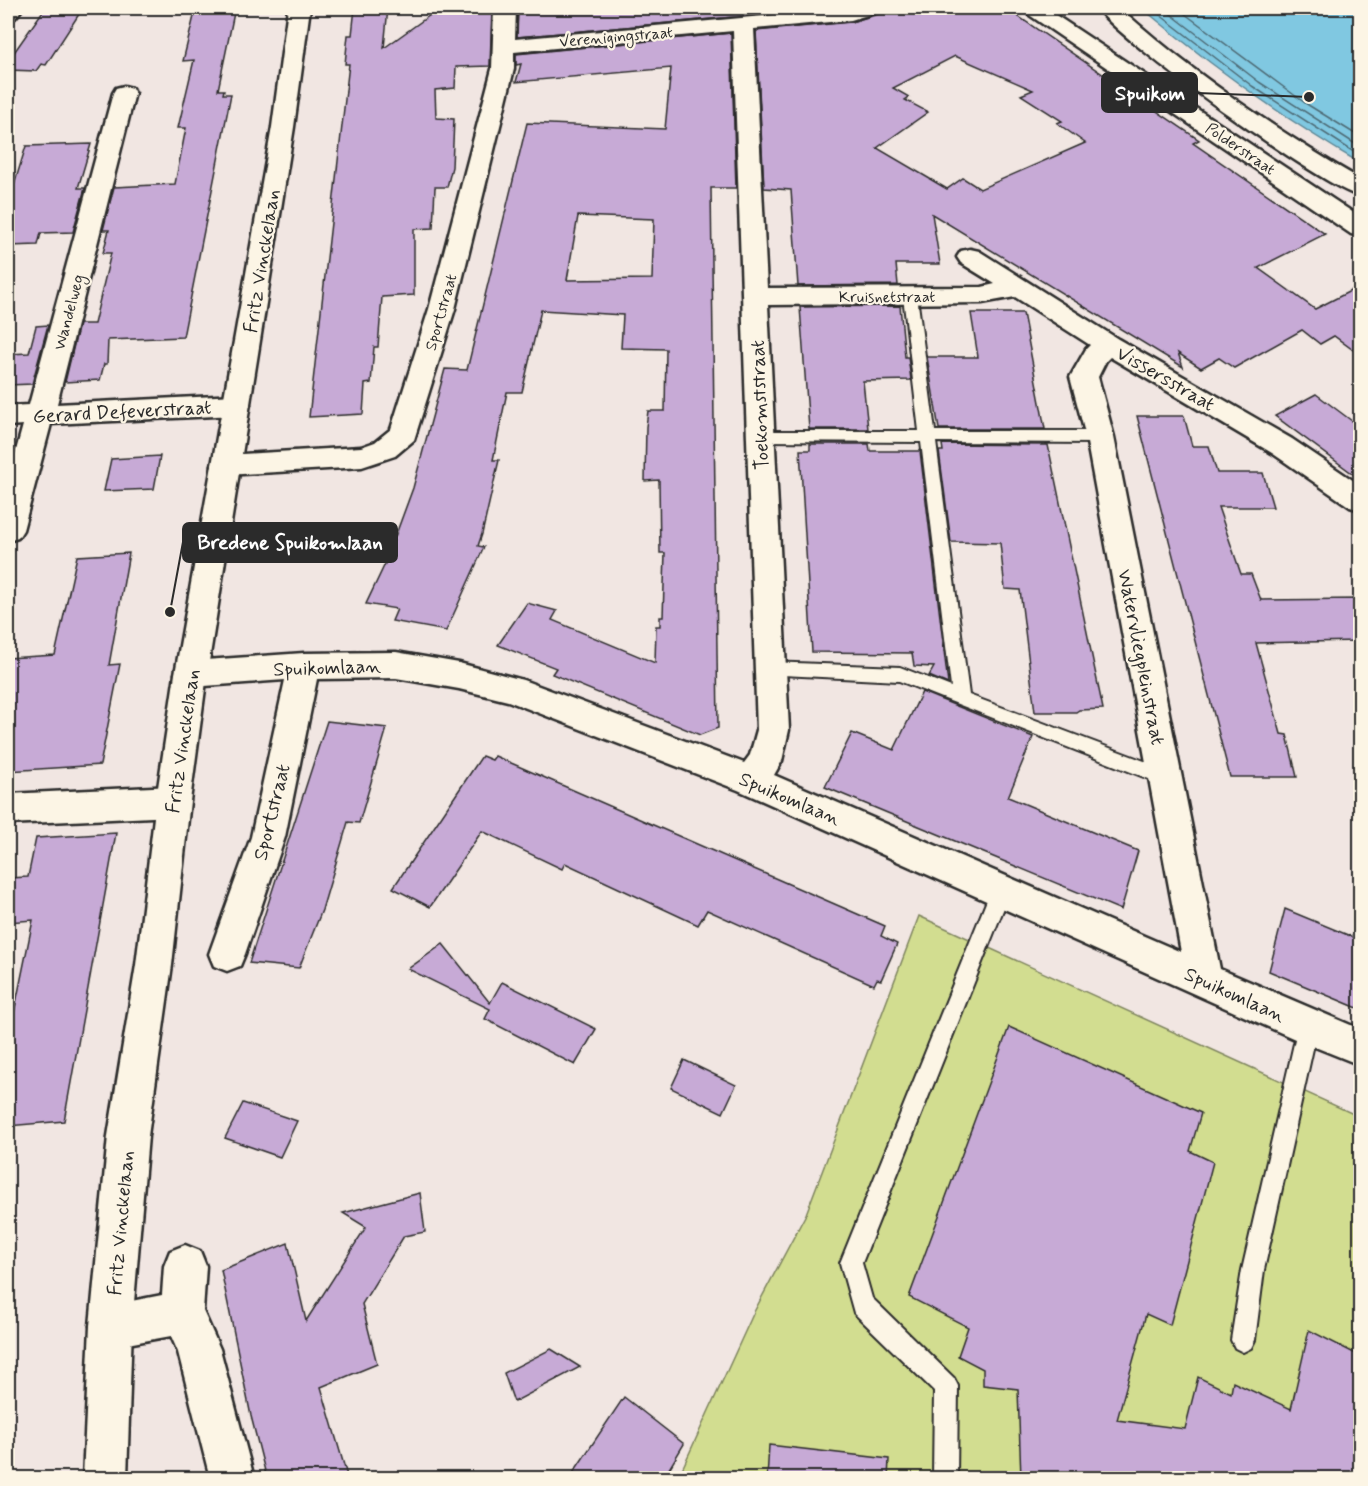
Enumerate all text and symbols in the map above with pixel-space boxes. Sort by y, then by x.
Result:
street label: Verenigingstraat [558,22,674,54]
callout: Spuikom [1102,73,1197,112]
text: Spuikom [1115,80,1186,108]
street label: Polderstraat [1201,118,1279,180]
street label: Fritz Vinckelaan [238,187,287,335]
street label: Wandelweg [49,272,91,353]
street label: Sportstraat [420,272,462,353]
street label: Kruisnetstraat [839,287,935,308]
street label: Toekomststraat [745,339,776,470]
street label: Vissersstraat [1111,340,1220,418]
street label: Gerard Defeverstraat [32,394,212,431]
callout: Bredene Spuikomlaan [183,523,397,562]
text: Bredene Spuikomlaan [197,529,383,557]
street label: Watervliegpleinstraat [1110,567,1171,747]
street label: Spuikomlaan [273,653,382,684]
street label: Fritz Vinckelaan [160,667,207,815]
street label: Sportstraat [247,761,297,863]
street label: Spuikomlaan [735,766,845,833]
street label: Spuikomlaan [1180,961,1289,1030]
street label: Fritz Vinckelaan [102,1150,141,1297]

